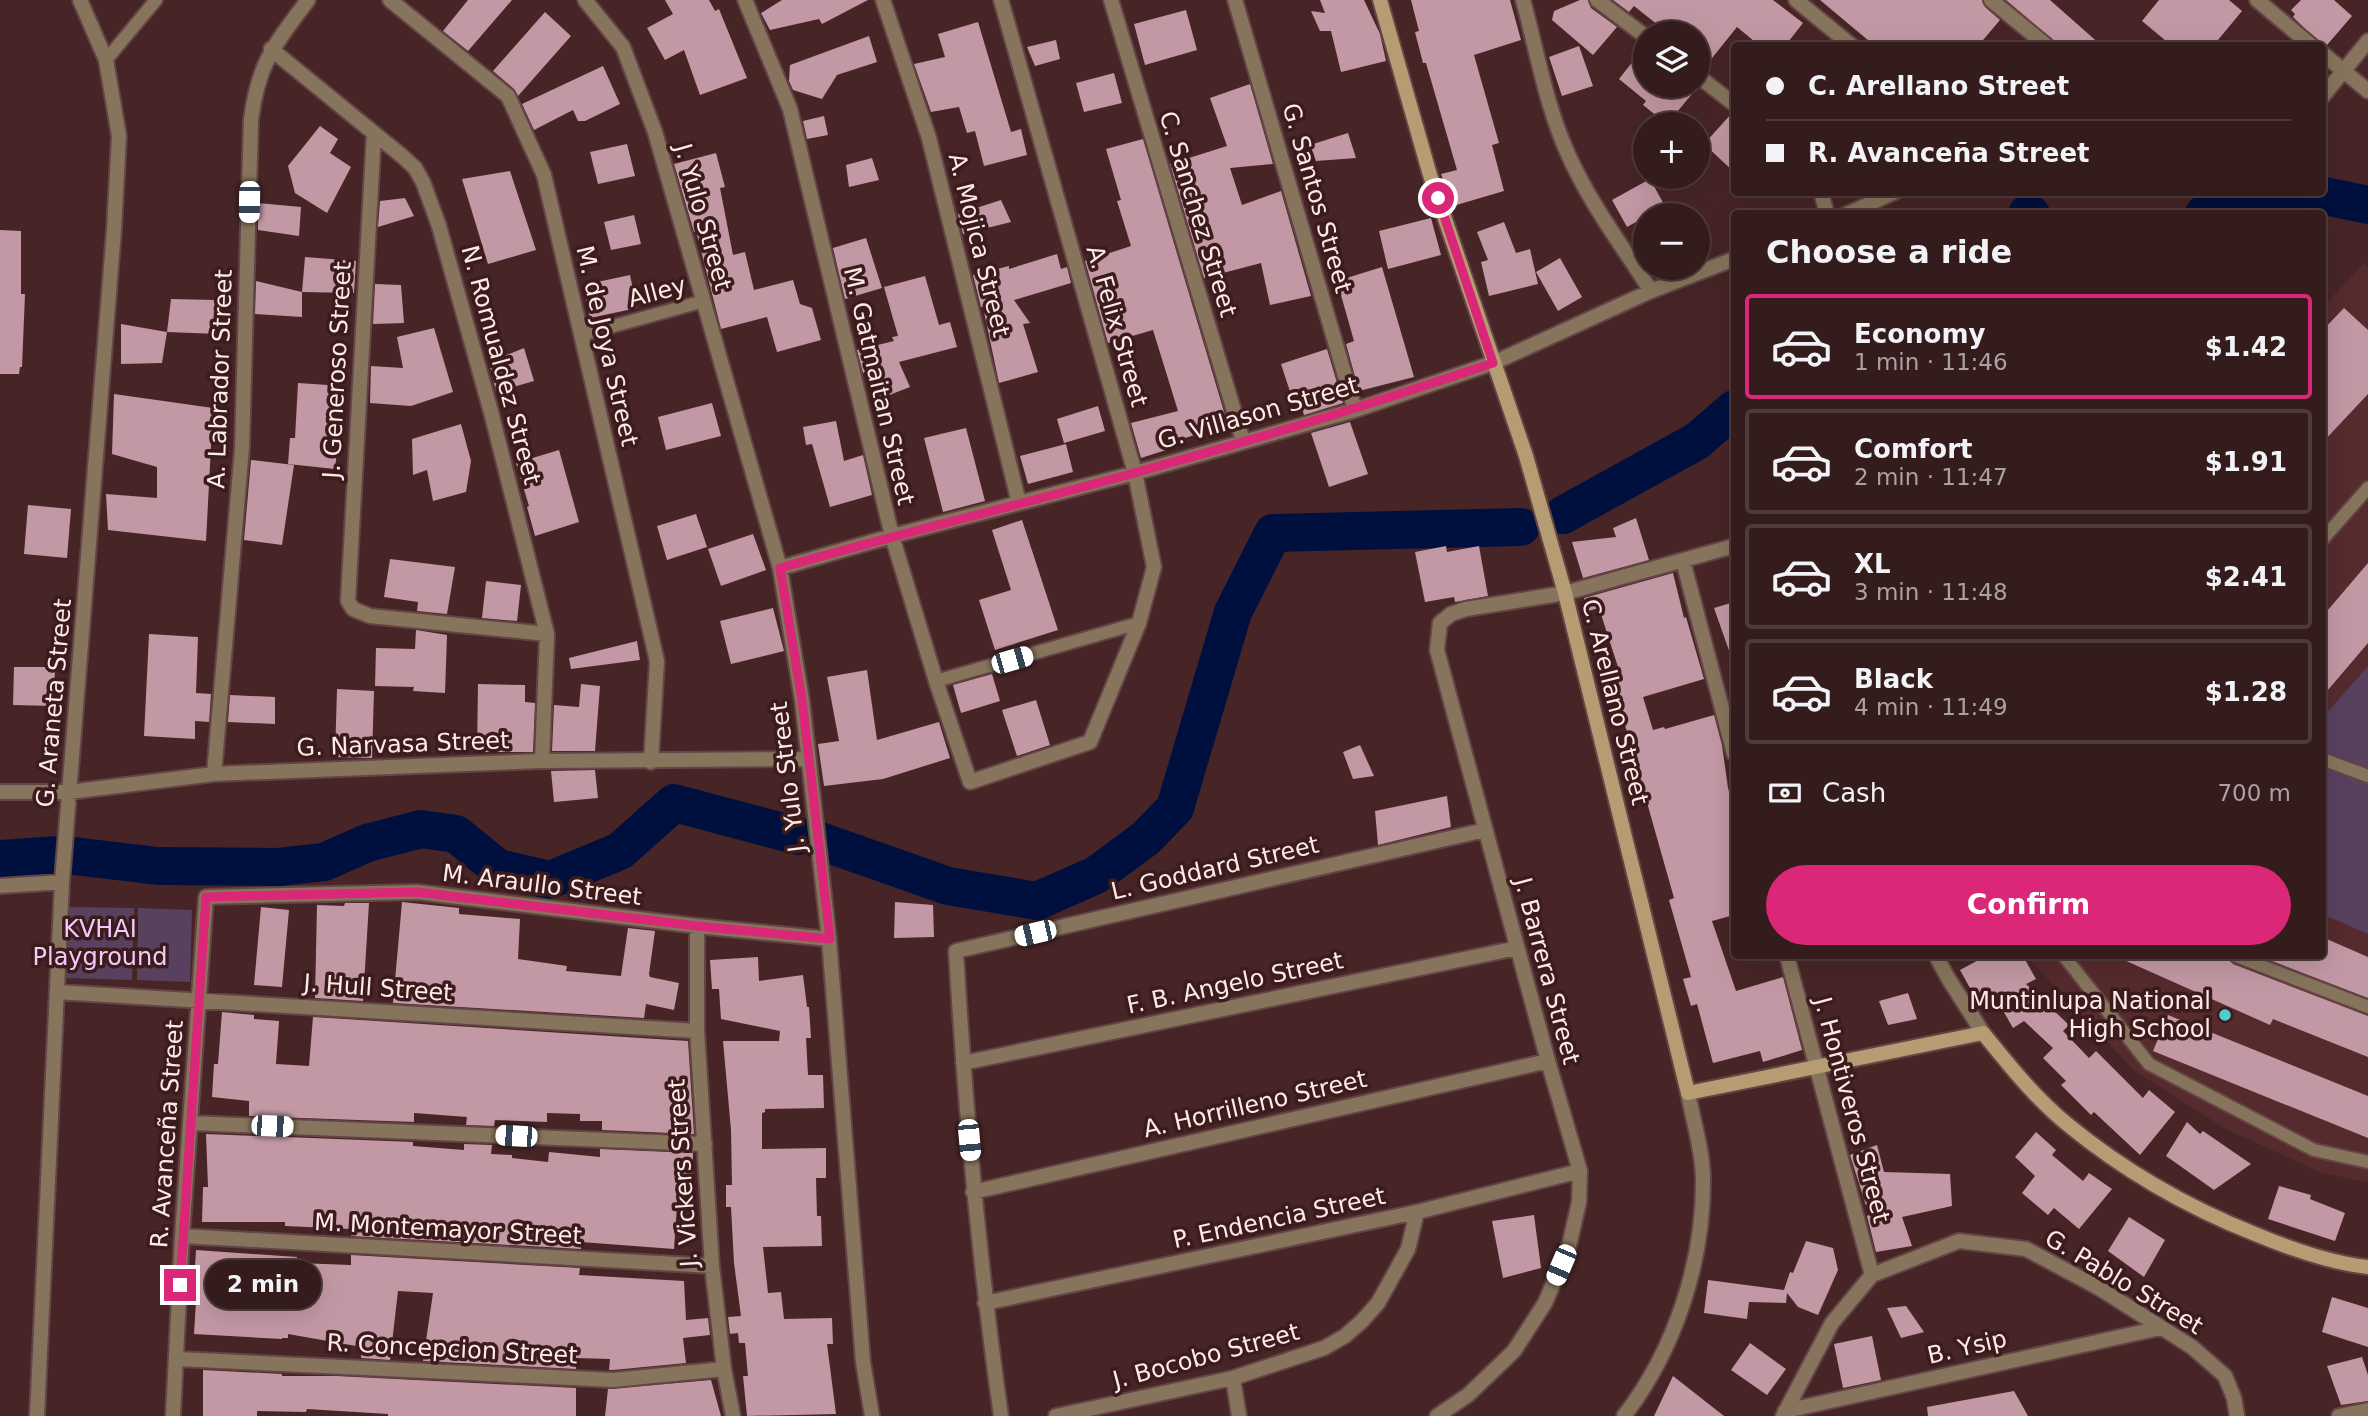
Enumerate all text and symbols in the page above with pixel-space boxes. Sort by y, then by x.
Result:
map controls [1633,21,1710,280]
button: layers [1633,21,1710,98]
text: C. Arellano Street [1808,71,2069,101]
street label: G. Santos Street [1277,100,1357,296]
street label: C. Sanchez Street [1153,108,1243,320]
button: + [1633,112,1710,189]
street label: J. Yulo Street [668,138,737,294]
text: R. Avanceña Street [1808,138,2089,168]
street label: A. Mojica Street [943,150,1015,340]
car [239,181,260,223]
route start [1422,182,1454,214]
button: − [1633,203,1710,280]
text: Choose a ride [1766,233,2012,271]
street label: N. Romualdez Street [456,242,546,488]
street label: A. Felix Street [1081,242,1153,410]
street label: M. de Joya Street [570,243,644,449]
street label: J. Generoso Street [317,261,357,481]
street label: M. Gatmaitan Street [838,264,920,508]
street label: A. Labrador Street [202,269,238,489]
street label: Alley [625,271,689,313]
icon: car [1770,315,1833,378]
text: Economy [1854,319,1985,349]
text: $1.42 [2205,332,2287,362]
text: 1 min · 11:46 [1854,349,2008,375]
street label: G. Villason Street [1154,371,1362,455]
icon: car [1770,430,1833,493]
text: Comfort [1854,434,1972,464]
text: $1.91 [2205,447,2287,477]
text: 2 min · 11:47 [1854,464,2008,490]
icon: car [1770,545,1833,608]
text: XL [1854,549,1891,579]
text: $2.41 [2205,562,2287,592]
text: 3 min · 11:48 [1854,579,2008,605]
street label: C. Arellano Street [1576,596,1654,808]
street label: G. Araneta Street [31,597,77,809]
car [989,644,1036,676]
icon: car [1770,660,1833,723]
text: Black [1854,664,1933,694]
text: $1.28 [2205,677,2287,707]
text: 4 min · 11:49 [1854,694,2008,720]
street label: J. Yulo Street [765,700,811,856]
street label: G. Narvasa Street [296,726,510,762]
icon: cash [1766,774,1804,812]
text: Cash [1822,778,1886,808]
text: 700 m [2217,780,2291,806]
street label: L. Goddard Street [1108,830,1322,906]
street label: M. Araullo Street [441,859,643,911]
button: Confirm [1766,865,2291,945]
street label: J. Barrera Street [1508,873,1585,1067]
park label: KVHAI Playground [33,915,167,971]
car [1013,918,1058,948]
street label: F. B. Angelo Street [1124,946,1346,1020]
street label: J. Hull Street [300,969,454,1007]
place label: Muntinlupa National High School [1969,987,2211,1043]
street label: J. Hontiveros Street [1808,992,1896,1226]
marker: Muntinlupa National High School [2217,1007,2233,1023]
street label: R. Avanceña Street [145,1019,189,1249]
street label: A. Horrilleno Street [1141,1065,1369,1143]
street label: J. Vickers Street [662,1078,704,1270]
car [251,1115,294,1137]
car [957,1118,982,1162]
car [495,1124,538,1148]
street label: P. Endencia Street [1170,1182,1388,1254]
street label: M. Montemayor Street [313,1208,583,1250]
street label: G. Pablo Street [2040,1224,2208,1340]
car [1544,1242,1579,1288]
callout: 2 min [204,1260,320,1310]
route end [164,1269,196,1301]
text: 2 min [227,1271,299,1297]
street label: J. Bocobo Street [1108,1318,1302,1395]
street label: B. Ysip [1924,1324,2010,1370]
street label: R. Concepcion Street [326,1328,578,1370]

